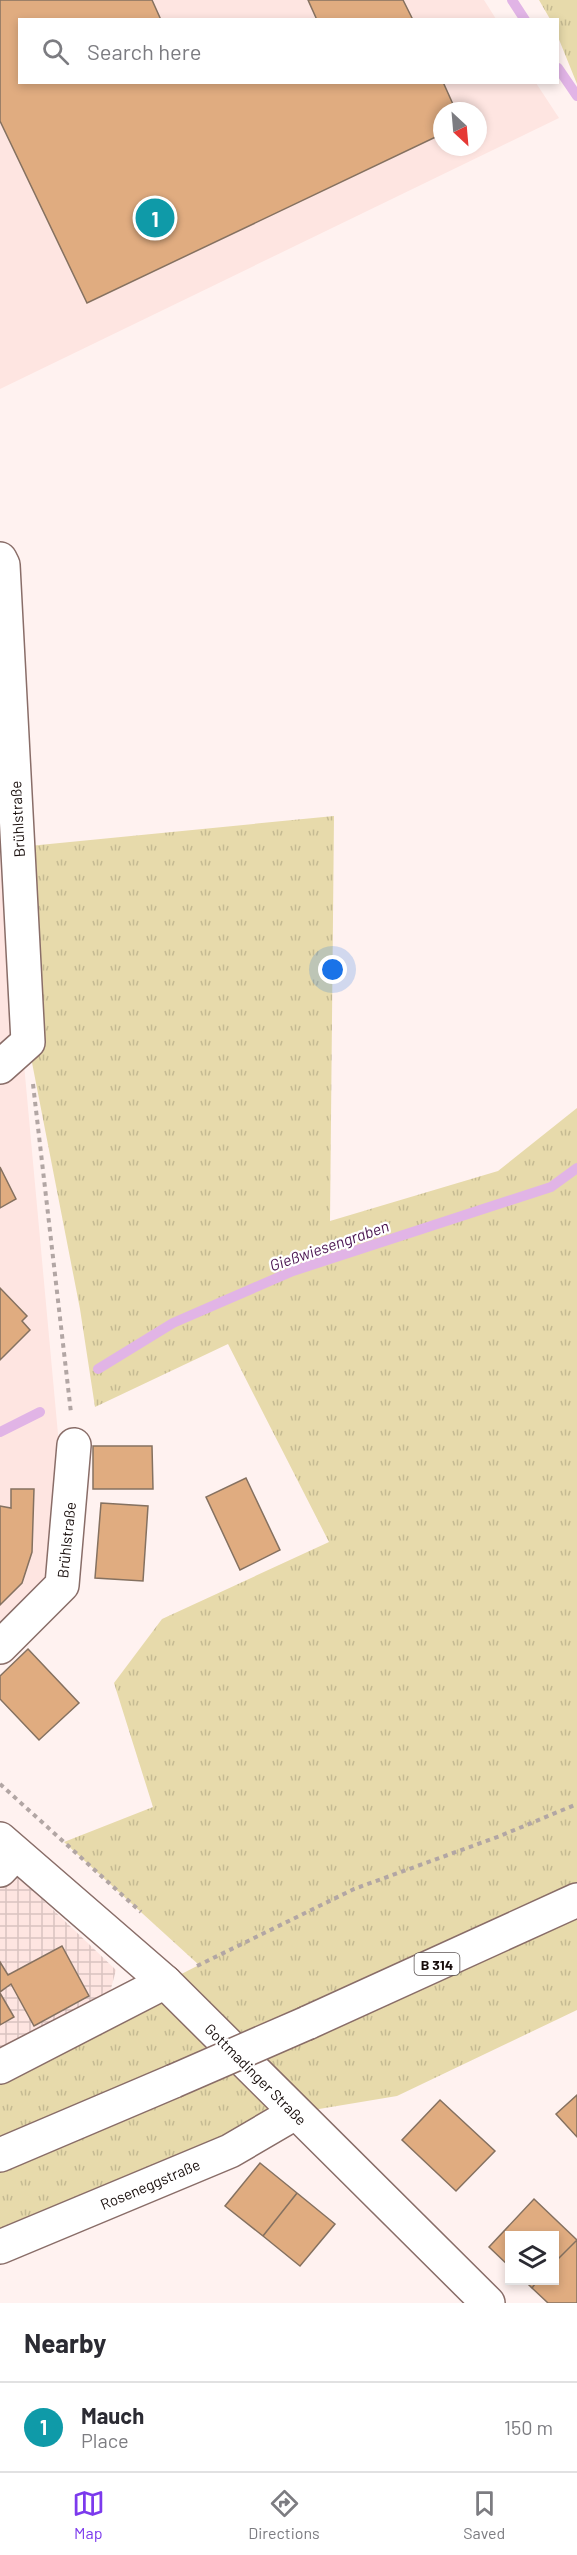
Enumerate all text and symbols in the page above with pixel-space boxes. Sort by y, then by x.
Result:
search box [18,18,559,84]
icon: search [39,35,72,68]
text: Search here [87,38,201,64]
north arrow [433,102,487,156]
pin: 1 [136,196,174,240]
street label: Brühlstraße [6,780,28,858]
your location [318,955,347,984]
water label: Gießwiesengraben [267,1216,391,1274]
street label: Brühlstraße [53,1501,79,1579]
road number: B 314 [414,1953,460,1975]
street label: Gottmadinger Straße [201,2019,311,2129]
street label: Roseneggstraße [97,2155,203,2213]
map controls [505,2231,559,2285]
button: layers [505,2231,559,2285]
text: Nearby [24,2327,106,2358]
text: Mauch [81,2402,144,2428]
text: 1 [40,2415,47,2439]
text: 150 m [504,2415,553,2439]
text: Place [81,2428,129,2452]
tab: Map [72,2487,105,2542]
tab: Directions [248,2487,320,2542]
tab: Saved [463,2487,505,2542]

